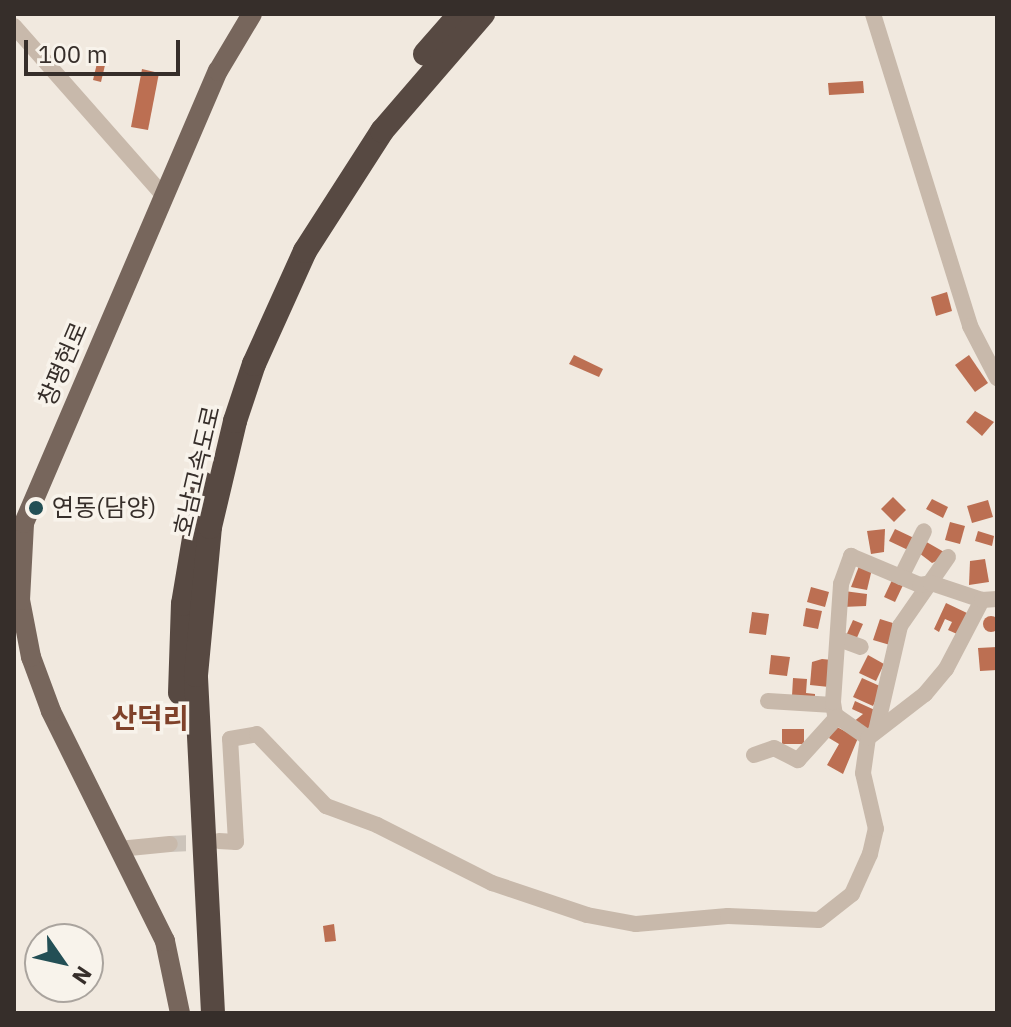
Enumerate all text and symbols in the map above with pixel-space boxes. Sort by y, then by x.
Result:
scale bar [28,24,184,74]
text: 100 m [38,38,108,70]
street label: 창평현로 [32,318,94,410]
street label: 호남고속도로 [168,403,226,539]
place label: 연동(담양) [52,494,156,522]
marker: 연동(담양) [27,499,45,517]
district label: 산덕리 [111,701,189,735]
north arrow [24,923,104,1003]
text: N [66,961,99,990]

